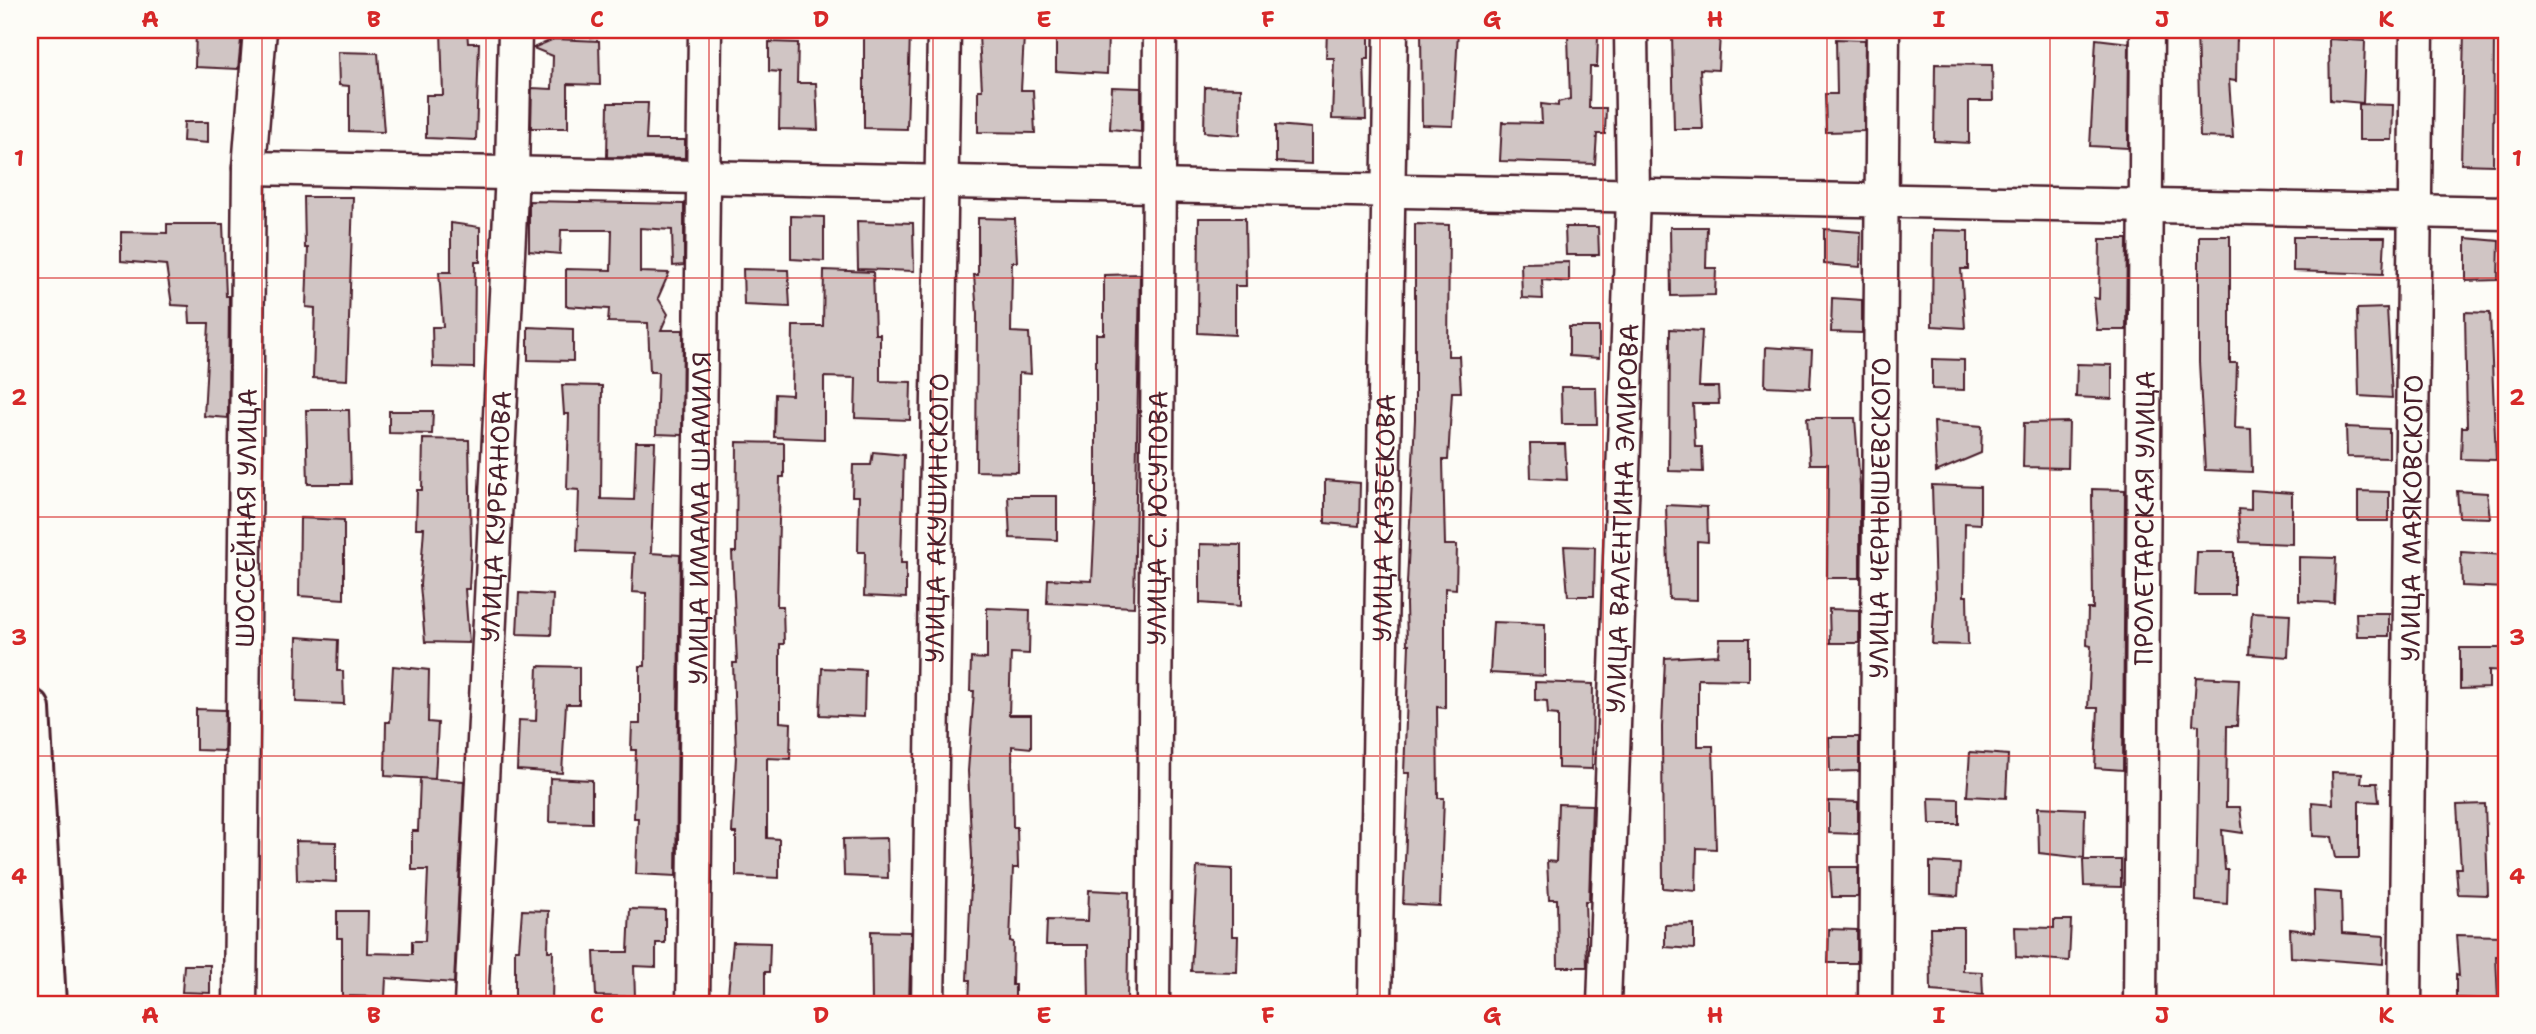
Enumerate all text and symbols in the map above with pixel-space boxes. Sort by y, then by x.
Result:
text: A [141,4,159,34]
text: B [367,4,381,34]
text: C [590,4,604,34]
text: D [813,4,829,34]
text: E [1036,4,1052,34]
text: F [1261,4,1275,34]
text: G [1483,4,1502,34]
text: H [1707,4,1723,34]
text: I [1933,4,1946,34]
text: J [2155,4,2169,34]
text: K [2378,4,2394,34]
text: 1 [14,143,24,173]
text: 1 [2512,143,2522,173]
street label: УЛИЦА ВАЛЕНТИНА ЭМИРОВА [1597,323,1646,714]
street label: УЛИЦА ИМАМА ШАМИЛЯ [679,351,719,685]
street label: УЛИЦА ЧЕРНЫШЕВСКОГО [1860,357,1898,679]
street label: ПРОЛЕТАРСКАЯ УЛИЦА [2125,370,2162,666]
street label: УЛИЦА АКУШИНСКОГО [916,372,956,664]
street label: УЛИЦА МАЯКОВСКОГО [2392,374,2430,662]
text: 2 [11,382,27,412]
text: 2 [2509,382,2525,412]
street label: ШОССЕЙНАЯ УЛИЦА [226,388,264,648]
street label: УЛИЦА КУРБАНОВА [471,390,519,643]
street label: УЛИЦА С. ЮСУПОВА [1138,390,1175,646]
street label: УЛИЦА КАЗБЕКОВА [1363,394,1403,643]
text: 3 [11,622,27,652]
text: 3 [2509,622,2525,652]
text: 4 [11,861,27,891]
text: 4 [2509,861,2525,891]
text: A [141,1000,159,1030]
text: B [367,1000,381,1030]
text: C [590,1000,604,1030]
text: D [813,1000,829,1030]
text: E [1036,1000,1052,1030]
text: F [1261,1000,1275,1030]
text: G [1483,1000,1502,1030]
text: H [1707,1000,1723,1030]
text: I [1933,1000,1946,1030]
text: J [2155,1000,2169,1030]
text: K [2378,1000,2394,1030]

